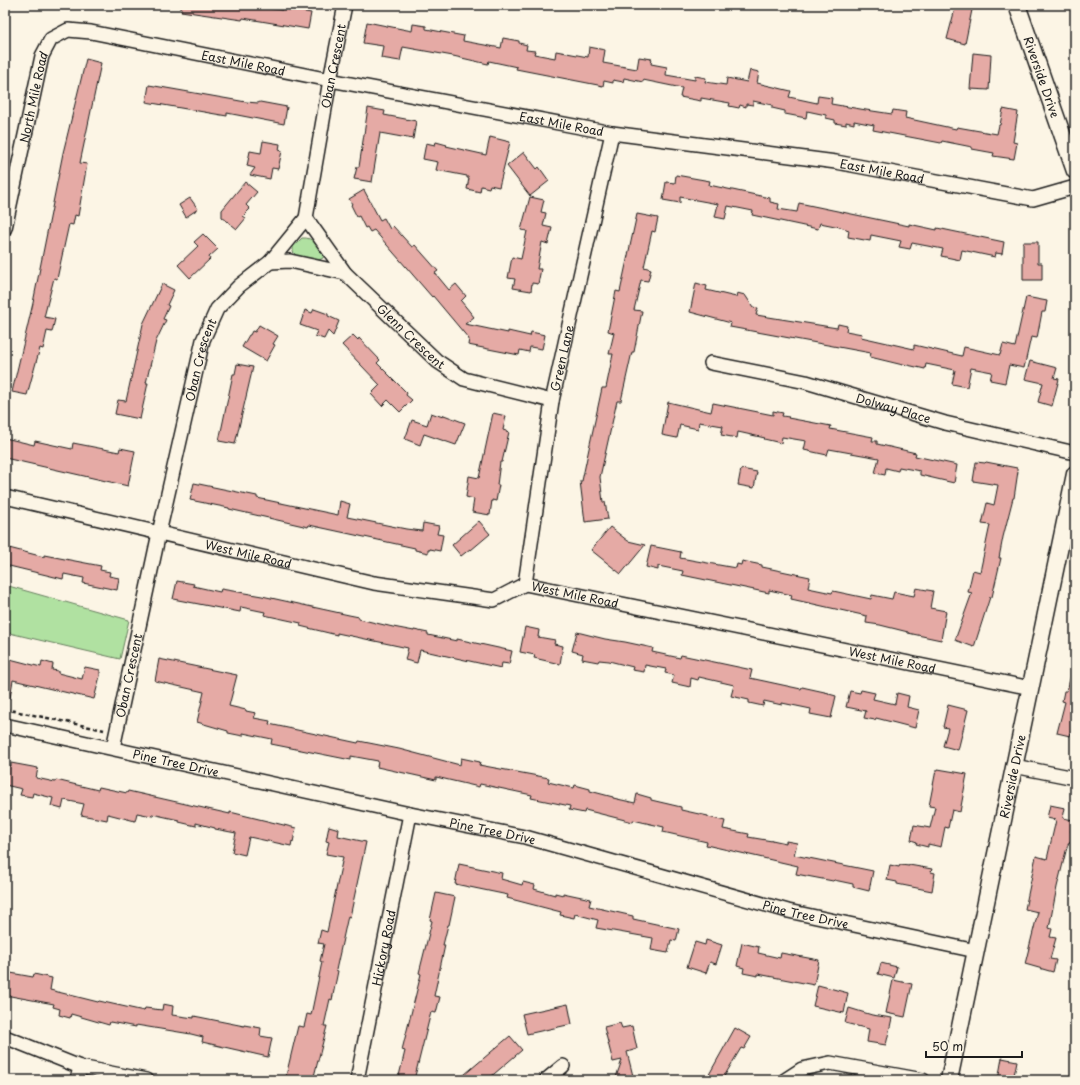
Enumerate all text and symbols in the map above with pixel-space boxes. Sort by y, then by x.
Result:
street label: Oban Crescent [316,22,350,110]
street label: Riverside Drive [1020,34,1065,120]
street label: East Mile Road [200,45,287,80]
street label: North Mile Road [15,48,52,144]
street label: East Mile Road [518,107,605,140]
street label: East Mile Road [839,154,926,187]
street label: Glenn Crescent [373,299,449,373]
street label: Oban Crescent [180,315,221,403]
street label: Green Lane [545,323,578,393]
street label: Dolway Place [854,388,933,427]
street label: West Mile Road [203,535,294,573]
street label: West Mile Road [530,577,620,612]
street label: Oban Crescent [111,632,146,719]
street label: West Mile Road [847,642,937,677]
street label: Riverside Drive [995,733,1030,820]
street label: Pine Tree Drive [131,744,221,781]
street label: Pine Tree Drive [448,813,538,849]
street label: Pine Tree Drive [761,895,850,933]
street label: Hickory Road [367,908,400,987]
scale bar [926,1033,1022,1059]
text: 50 m [932,1037,963,1055]

